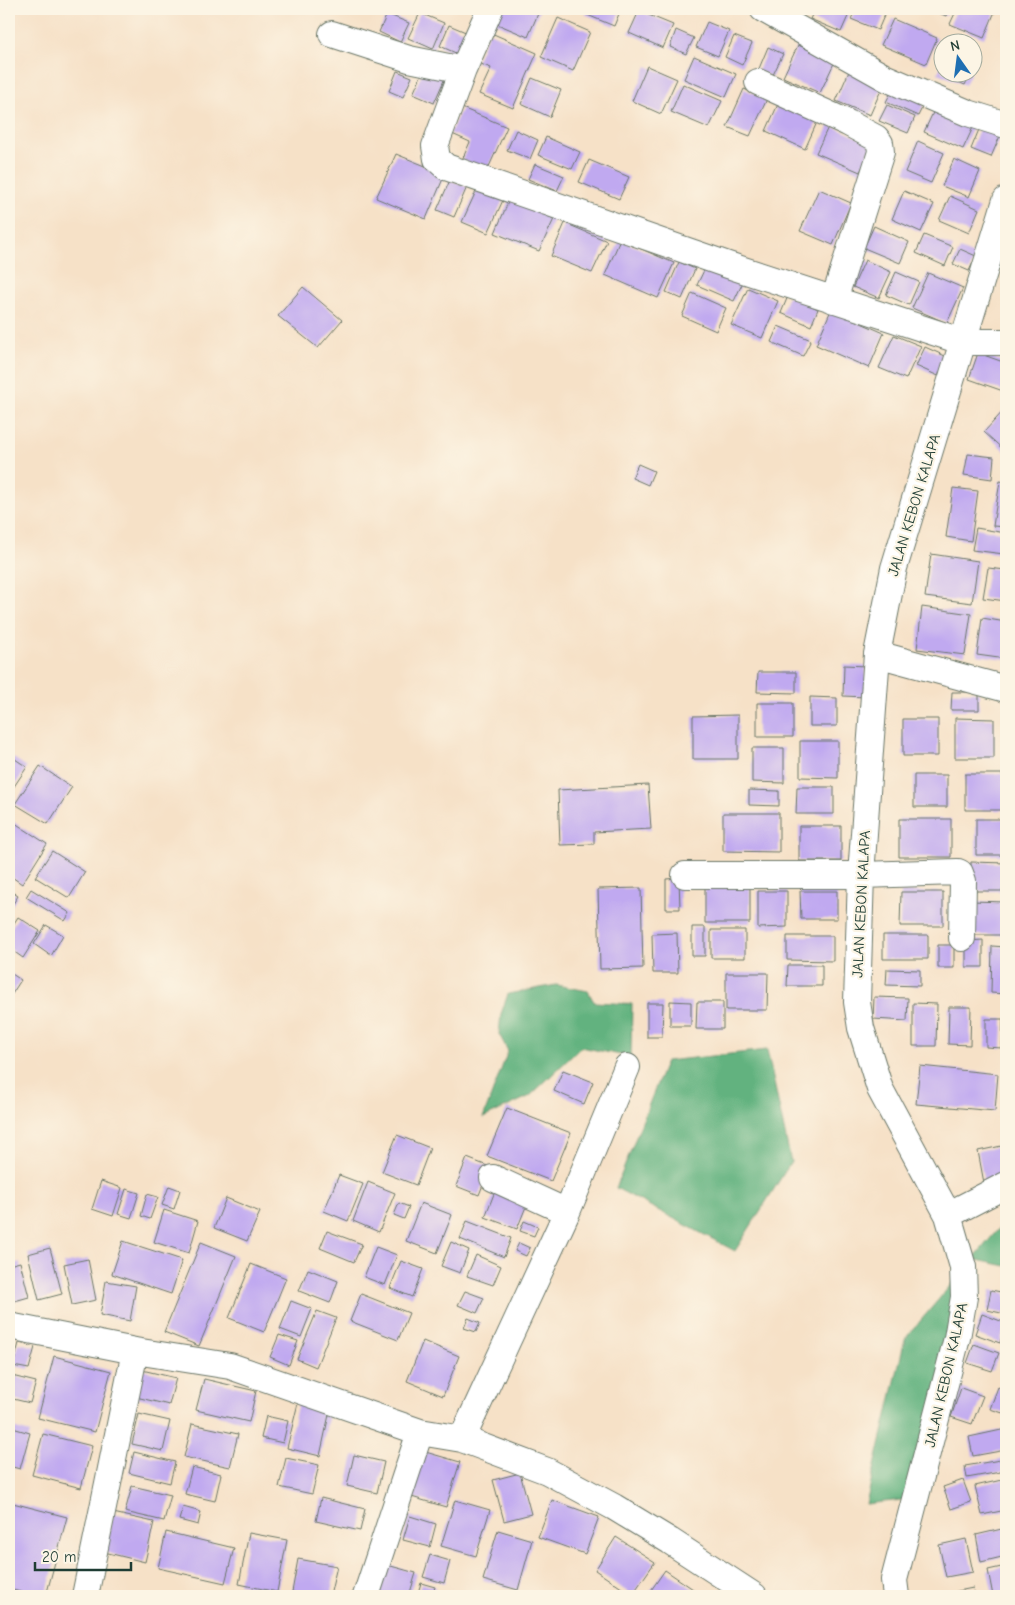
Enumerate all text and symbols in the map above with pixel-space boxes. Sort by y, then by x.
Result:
north arrow [932,32,982,82]
text: N [948,37,961,55]
street label: JALAN KEBON KALAPA [884,431,944,578]
street label: JALAN KEBON KALAPA [848,829,874,978]
street label: JALAN KEBON KALAPA [921,1301,971,1449]
scale bar [35,1540,131,1572]
text: 20 m [42,1548,76,1566]

